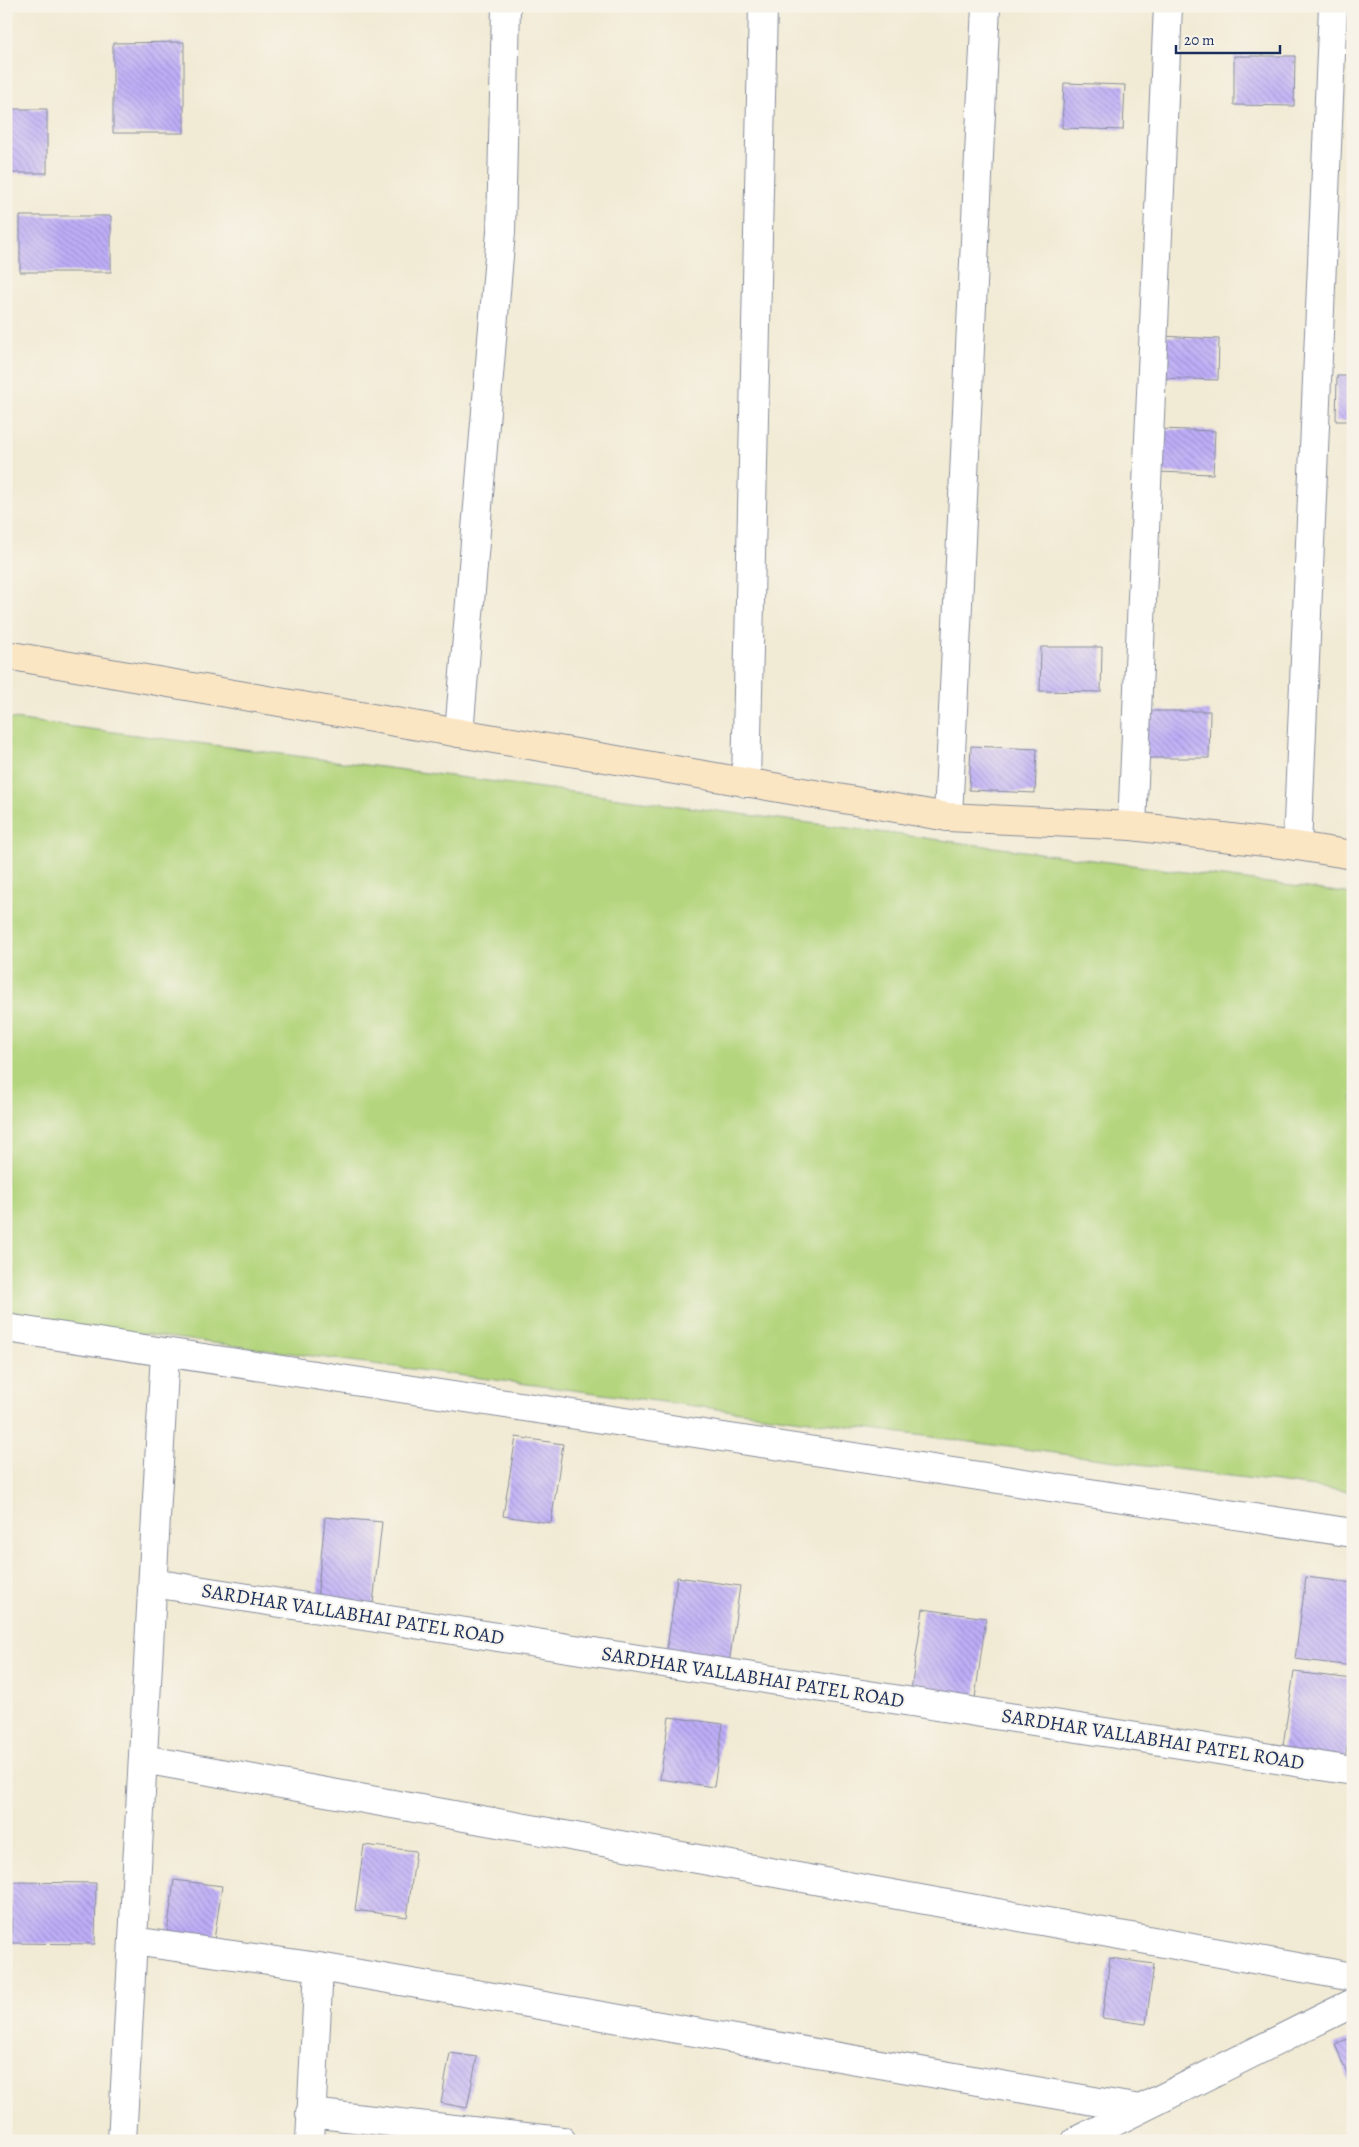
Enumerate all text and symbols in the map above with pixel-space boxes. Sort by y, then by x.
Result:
scale bar [1176,22,1280,54]
text: 20 m [1184,30,1215,50]
street label: SARDHAR VALLABHAI PATEL ROAD [200,1577,506,1651]
street label: SARDHAR VALLABHAI PATEL ROAD [600,1640,906,1714]
street label: SARDHAR VALLABHAI PATEL ROAD [1000,1702,1306,1776]

